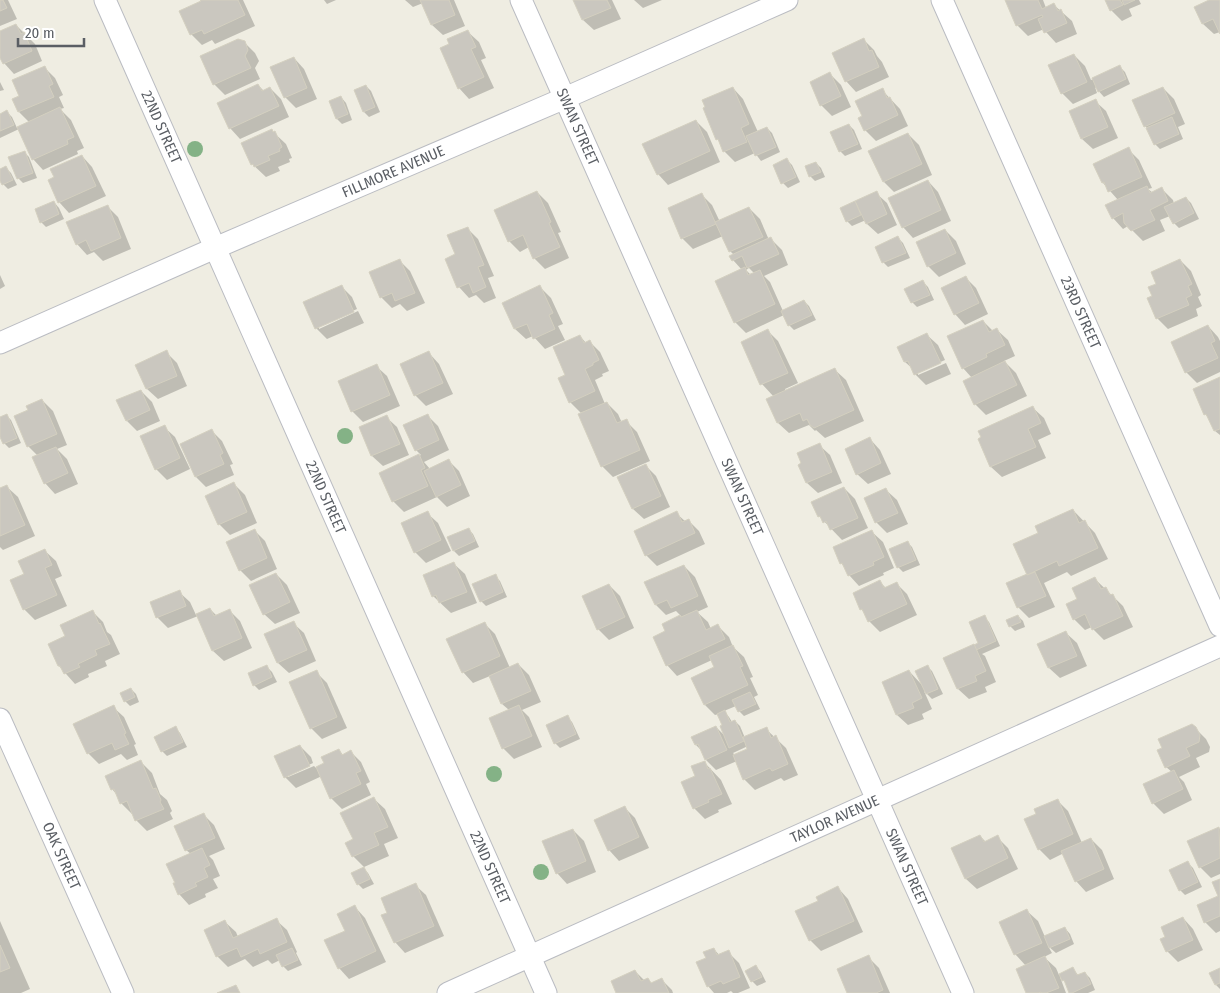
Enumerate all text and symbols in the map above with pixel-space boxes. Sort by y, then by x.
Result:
scale bar [18,15,84,47]
text: 20 m [25,24,55,42]
street label: SWAN STREET [553,86,603,168]
street label: 22ND STREET [137,88,185,166]
street label: FILLMORE AVENUE [339,142,447,201]
street label: 23RD STREET [1057,274,1105,351]
street label: SWAN STREET [717,456,767,538]
street label: 22ND STREET [302,458,350,536]
street label: TAYLOR AVENUE [788,791,882,847]
street label: OAK STREET [38,819,84,892]
street label: SWAN STREET [882,826,932,908]
street label: 22ND STREET [466,828,514,907]

